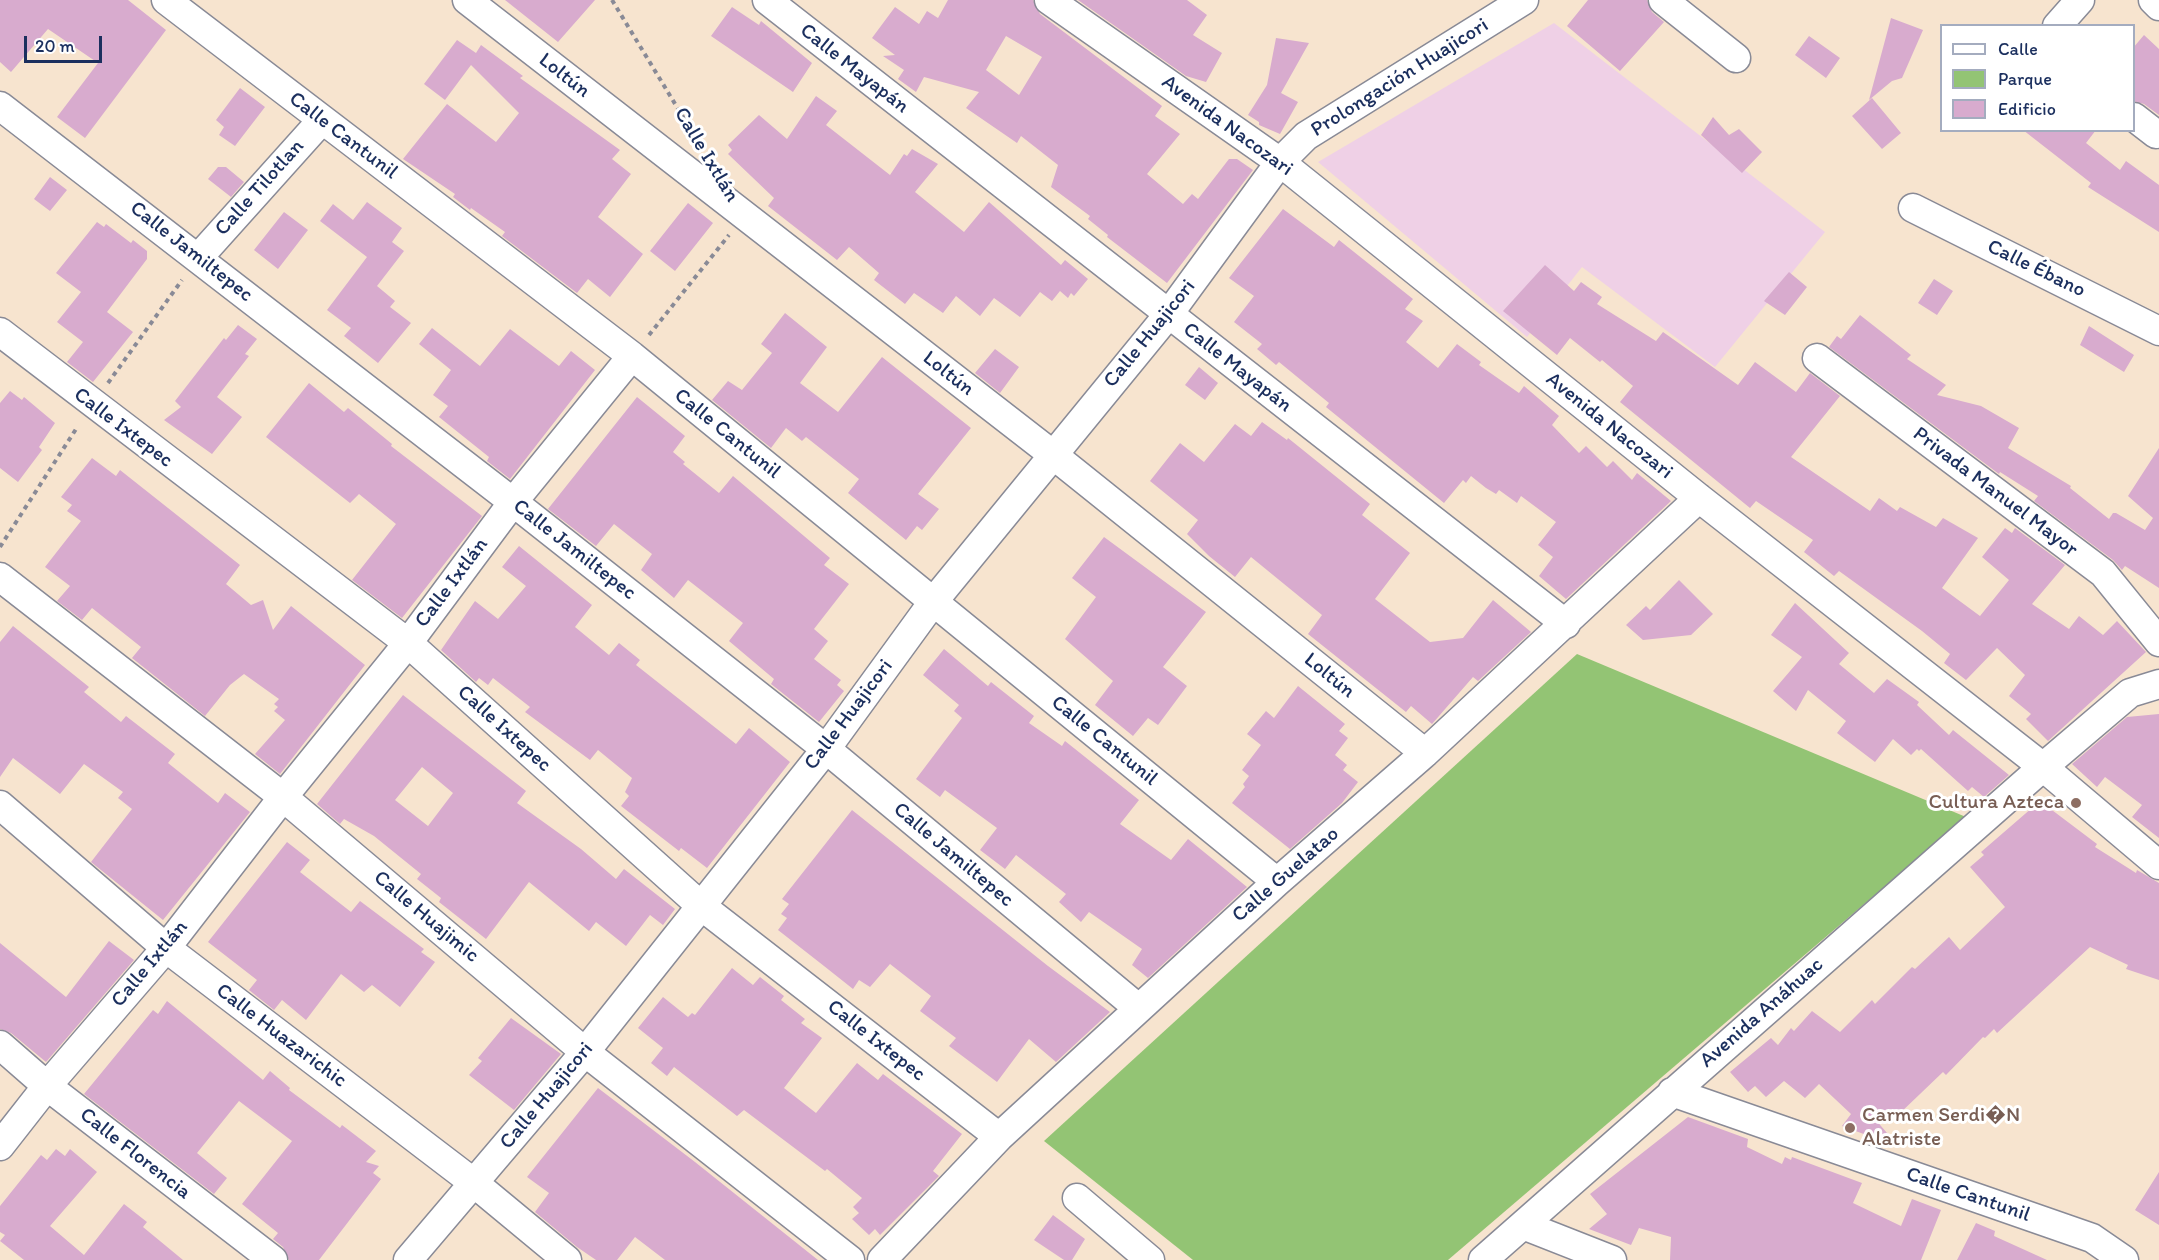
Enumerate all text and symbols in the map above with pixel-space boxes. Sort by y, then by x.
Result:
street label: Prolongación Huajicori [1307,13,1493,143]
street label: Calle Mayapán [794,19,914,119]
scale bar [27,24,105,62]
legend [1940,24,2135,132]
text: 20 m [35,35,75,57]
text: Calle [1998,38,2038,60]
street label: Loltún [533,48,595,104]
text: Parque [1998,68,2052,90]
street label: Avenida Nacozari [1156,70,1298,182]
street label: Calle Cantunil [284,87,402,185]
text: Edificio [1998,98,2056,120]
street label: Calle Ixtlán [668,103,744,207]
street label: Calle Tilotlan [210,134,310,242]
street label: Calle Jamiltepec [124,196,258,308]
street label: Calle Ébano [1983,234,2089,304]
street label: Calle Huajicori [1099,275,1201,393]
street label: Calle Mayapán [1177,318,1297,418]
street label: Loltún [917,346,979,402]
street label: Avenida Nacozari [1540,367,1678,485]
street label: Calle Ixtepec [68,382,178,474]
street label: Calle Cantunil [669,383,785,485]
street label: Privada Manuel Mayor [1908,422,2082,562]
street label: Calle Jamiltepec [507,494,641,606]
street label: Calle Ixtlán [410,533,494,633]
street label: Loltún [1298,648,1360,704]
street label: Calle Huajicori [799,655,899,775]
street label: Calle Ixtepec [452,680,556,778]
street label: Calle Cantunil [1046,690,1162,792]
place label: Cultura Azteca [1929,790,2064,816]
marker: Cultura Azteca [2069,796,2083,810]
street label: Calle Jamiltepec [888,797,1018,913]
street label: Calle Guelatao [1227,822,1345,928]
street label: Calle Huajimic [368,866,484,968]
street label: Calle Ixtlán [106,915,194,1013]
street label: Avenida Anáhuac [1695,953,1829,1073]
street label: Calle Huazarichic [211,979,351,1093]
street label: Calle Ixtepec [822,995,930,1087]
street label: Calle Huajicori [495,1037,599,1155]
street label: Calle Florencia [74,1103,196,1205]
place label: Carmen Serdi�N Alatriste [1862,1103,2020,1153]
marker: Carmen Serdi�N Alatriste [1843,1121,1857,1135]
street label: Calle Cantunil [1903,1162,2033,1228]

